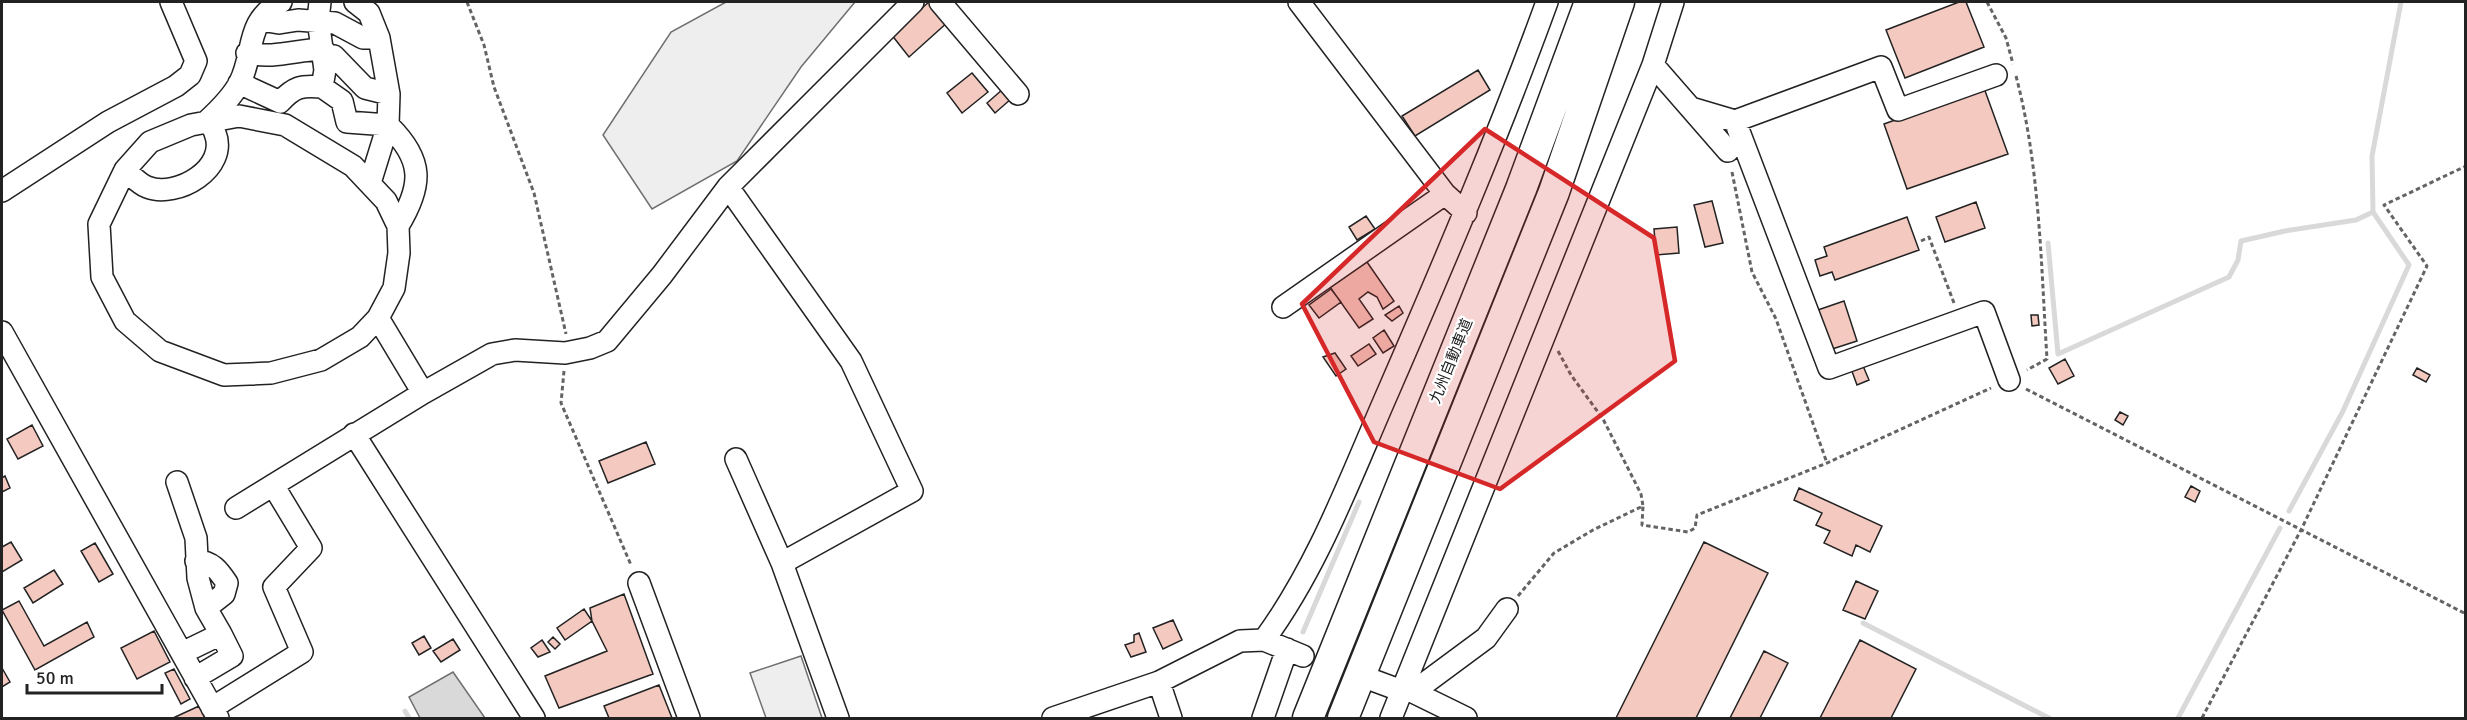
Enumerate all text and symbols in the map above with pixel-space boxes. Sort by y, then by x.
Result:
street label: 九州自動車道 [1426,316,1476,406]
scale bar [27,657,162,695]
text: 50 m [36,667,74,689]

